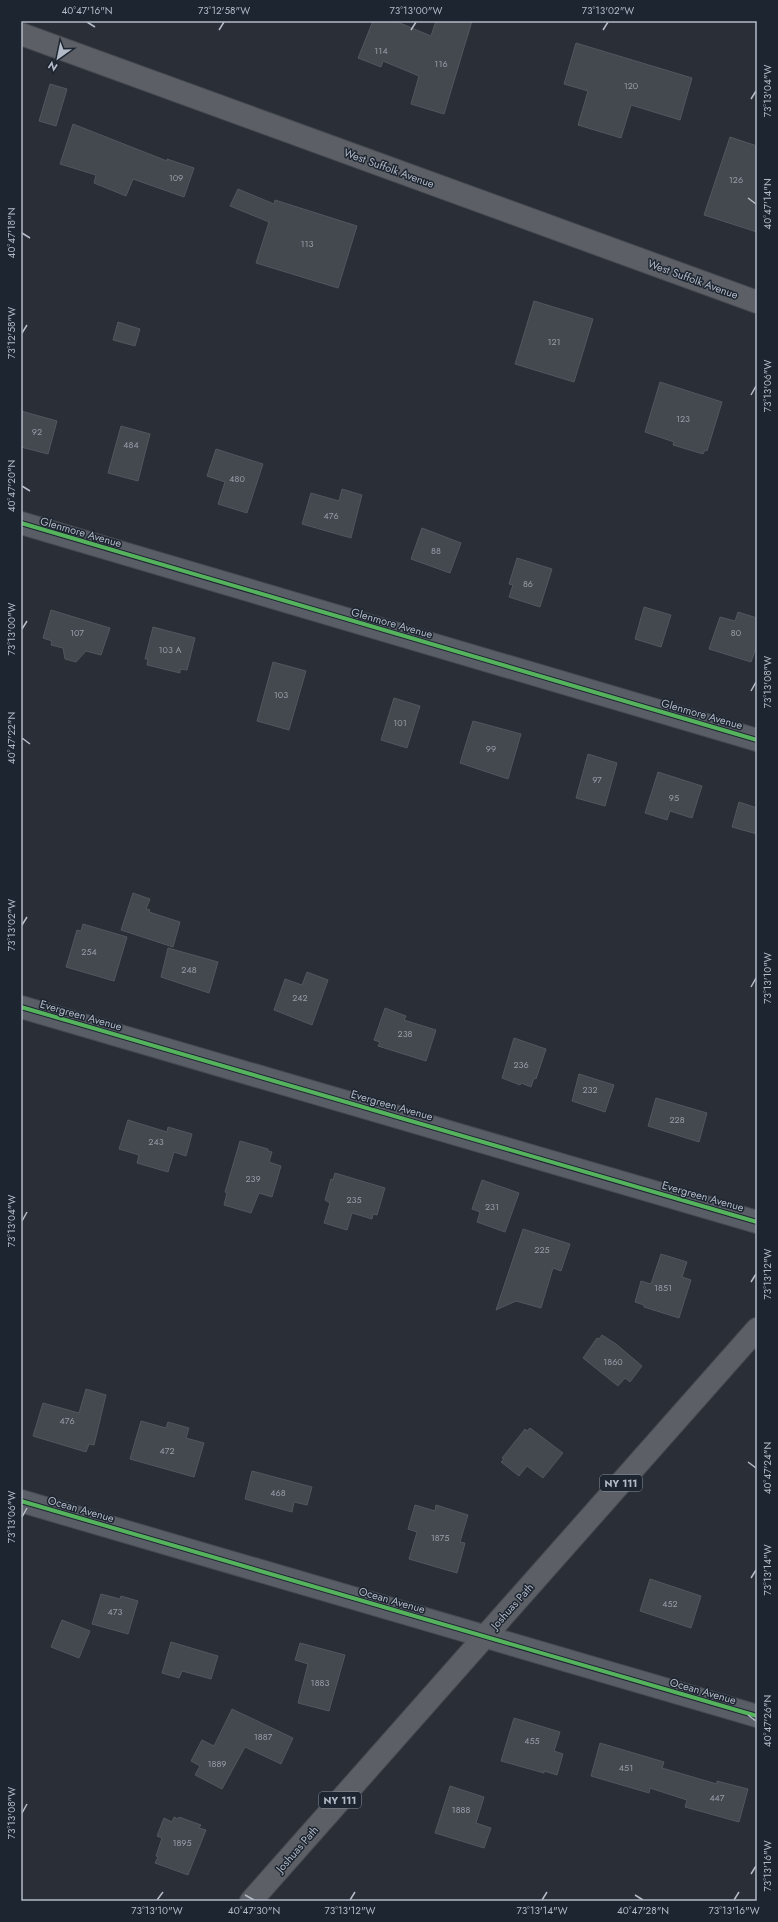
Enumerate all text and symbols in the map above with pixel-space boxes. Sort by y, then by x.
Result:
text: 40°47'16"N [61,3,113,18]
text: 73°12'58"W [198,3,250,18]
text: 73°13'00"W [390,3,443,18]
text: 73°13'02"W [582,3,634,18]
north arrow [38,38,78,78]
house number: 114 [374,44,388,57]
text: N [45,57,61,75]
house number: 116 [434,57,448,70]
text: 73°13'04"W [760,65,775,117]
house number: 120 [624,79,639,92]
street label: West Suffolk Avenue [342,144,437,192]
house number: 109 [169,171,183,184]
house number: 126 [729,173,743,186]
text: 40°47'14"N [760,178,775,230]
text: 40°47'18"N [4,208,19,258]
house number: 113 [300,237,314,250]
street label: West Suffolk Avenue [646,255,741,303]
text: 73°12'58"W [4,307,19,359]
house number: 121 [547,335,561,348]
text: 73°13'06"W [760,360,775,412]
house number: 123 [676,412,690,425]
house number: 92 [32,425,42,438]
house number: 484 [123,438,139,451]
text: 40°47'20"N [4,460,19,512]
house number: 480 [229,472,245,485]
house number: 476 [323,509,339,522]
street label: Glenmore Avenue [38,513,124,551]
house number: 88 [431,544,441,557]
house number: 86 [523,577,533,590]
text: 73°13'00"W [4,602,19,655]
street label: Glenmore Avenue [349,604,435,642]
house number: 107 [70,626,84,639]
house number: 80 [731,626,742,639]
house number: 103 A [158,643,182,656]
text: 73°13'08"W [760,656,775,708]
house number: 103 [274,688,288,701]
street label: Glenmore Avenue [659,695,745,733]
text: 40°47'22"N [4,712,19,764]
house number: 101 [393,716,407,729]
house number: 99 [486,742,496,755]
house number: 97 [592,773,602,786]
house number: 95 [669,791,679,804]
text: 73°13'02"W [4,899,19,951]
house number: 254 [81,945,97,958]
text: 73°13'10"W [760,952,775,1004]
house number: 248 [181,963,197,976]
house number: 242 [292,991,308,1004]
street label: Evergreen Avenue [38,996,124,1034]
house number: 238 [398,1027,413,1040]
house number: 236 [513,1058,529,1071]
house number: 232 [582,1083,598,1096]
street label: Evergreen Avenue [349,1086,435,1124]
house number: 228 [669,1113,685,1126]
house number: 243 [148,1135,164,1148]
house number: 239 [245,1172,261,1185]
street label: Evergreen Avenue [660,1177,746,1215]
house number: 235 [346,1193,362,1206]
text: 73°13'04"W [4,1195,19,1247]
house number: 231 [485,1200,499,1213]
house number: 225 [534,1243,550,1256]
text: 73°13'12"W [760,1248,775,1300]
house number: 1851 [654,1281,672,1294]
house number: 1860 [603,1355,623,1368]
house number: 476 [59,1414,75,1427]
text: 40°47'24"N [760,1442,775,1494]
house number: 472 [159,1444,175,1457]
road number: NY 111 [600,1475,642,1491]
house number: 468 [270,1486,286,1499]
text: 73°13'06"W [4,1491,19,1543]
street label: Ocean Avenue [46,1492,116,1526]
house number: 1875 [431,1531,449,1544]
text: 73°13'14"W [760,1544,775,1596]
street label: Joshuas Path [486,1579,537,1634]
street label: Ocean Avenue [357,1583,427,1617]
house number: 452 [662,1597,678,1610]
house number: 473 [108,1605,123,1618]
street label: Ocean Avenue [668,1674,738,1708]
house number: 1883 [311,1676,329,1689]
text: 40°47'26"N [760,1695,775,1747]
house number: 1887 [254,1730,273,1743]
house number: 455 [524,1734,540,1747]
house number: 1889 [207,1757,227,1770]
house number: 451 [619,1761,633,1774]
text: 73°13'08"W [4,1787,19,1839]
house number: 447 [709,1791,725,1804]
road number: NY 111 [319,1792,361,1808]
house number: 1888 [452,1803,470,1816]
street label: Joshuas Path [271,1822,322,1877]
house number: 1895 [172,1836,192,1849]
text: 73°13'16"W [760,1840,775,1892]
text: 73°13'10"W [131,1903,183,1918]
text: 40°47'30"N [228,1903,280,1918]
text: 73°13'12"W [324,1903,376,1918]
text: 73°13'14"W [516,1903,568,1918]
text: 40°47'28"N [617,1903,669,1918]
text: 73°13'16"W [708,1903,760,1918]

